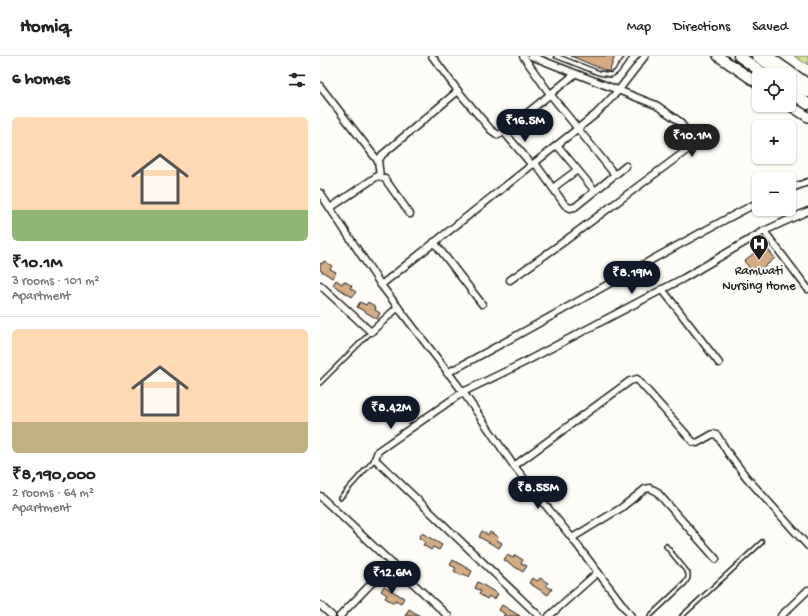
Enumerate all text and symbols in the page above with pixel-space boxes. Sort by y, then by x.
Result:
text: Homiq [20,16,70,39]
text: Map [627,19,651,36]
text: Directions [673,19,730,36]
text: Saved [752,19,788,36]
map controls [752,68,796,216]
button: locate [752,68,796,112]
icon: filters [286,69,308,91]
text: 6 homes [12,70,70,90]
pin: ₹16.5M [492,109,558,143]
text: ₹16.5M [505,114,545,129]
button: + [752,120,796,164]
pin: ₹10.1M [659,124,725,158]
text: ₹10.1M [673,129,711,144]
icon: home [124,143,196,215]
button: − [752,172,796,216]
hospital icon: Ramwati Nursing Home [748,233,770,261]
text: ₹10.1M [12,254,62,274]
pin: ₹8.19M [599,261,665,295]
place label: Ramwati Nursing Home [722,264,796,294]
text: ₹8.19M [612,266,652,281]
text: 3 rooms · 101 m² [12,274,100,289]
text: Apartment [12,289,71,304]
icon: home [124,355,196,427]
pin: ₹8.42M [358,396,424,430]
text: ₹8.42M [371,401,411,416]
text: ₹8,190,000 [12,466,96,486]
pin: ₹8.55M [505,476,571,510]
text: ₹8.55M [517,481,559,496]
text: 2 rooms · 64 m² [12,486,94,501]
text: Apartment [12,501,71,516]
pin: ₹12.6M [359,561,425,595]
text: ₹12.6M [373,566,411,581]

